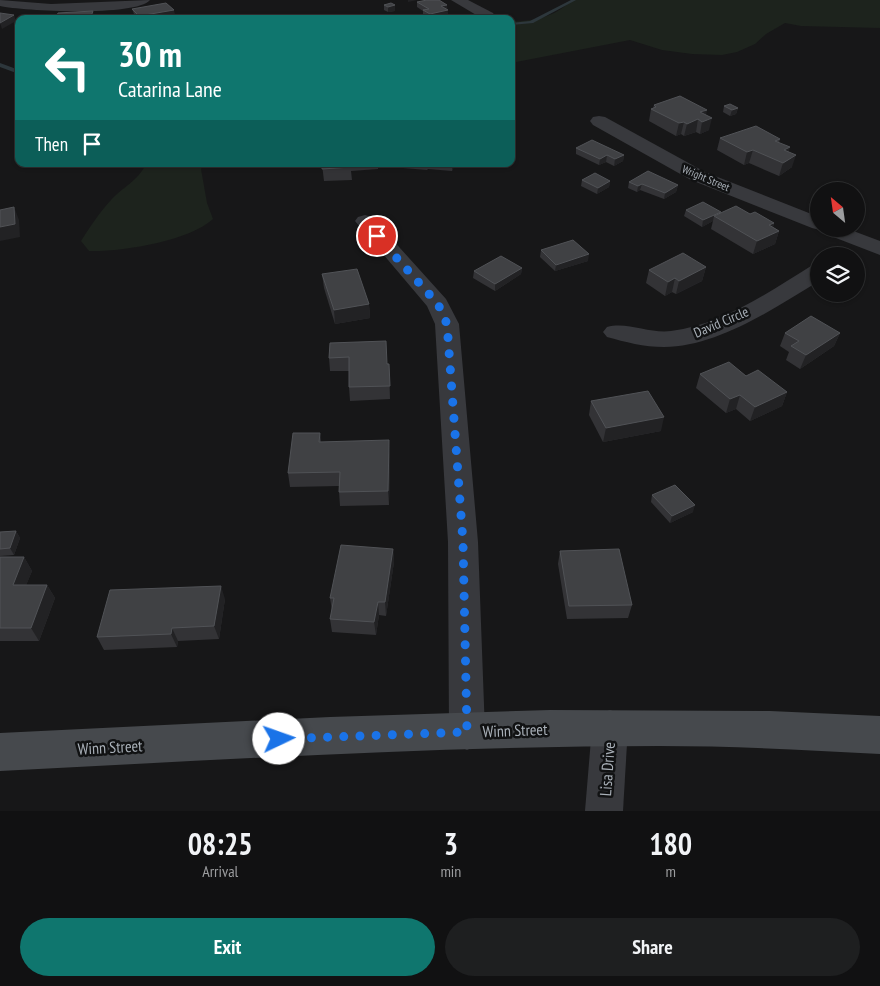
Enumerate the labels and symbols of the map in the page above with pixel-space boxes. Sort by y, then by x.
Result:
street label: Wright Street [680,162,732,194]
north arrow [810,182,865,238]
pin [356,215,398,257]
street label: David Circle [691,302,751,342]
position arrow [252,712,304,764]
street label: Winn Street [482,719,548,741]
street label: Winn Street [77,735,143,759]
street label: Lisa Drive [595,741,619,797]

